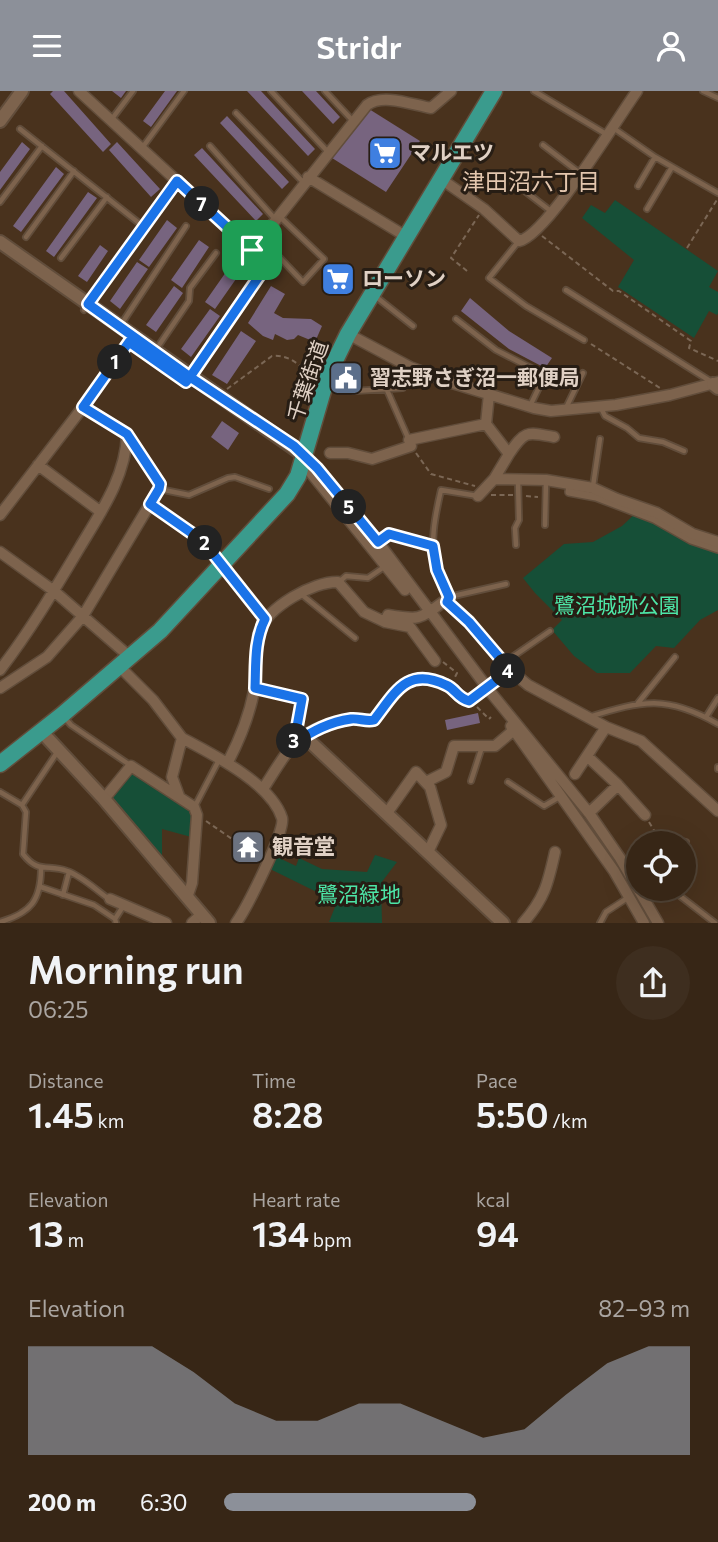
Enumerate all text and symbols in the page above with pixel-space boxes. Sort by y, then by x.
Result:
text: Stridr [316,26,402,66]
icon: menu [28,27,66,65]
icon: person [652,27,690,65]
supermarket icon: マルエツ [366,134,404,172]
place label: マルエツ [410,139,494,164]
district label: 津田沼六丁目 [462,167,600,195]
pin: 7 [184,187,220,221]
text: 7 [196,192,207,215]
pin [222,220,282,280]
icon: arrive [233,231,271,269]
supermarket icon: ローソン [319,260,357,298]
place label: ローソン [362,265,446,290]
street label: 千葉街道 [281,337,332,424]
pin: 1 [97,345,132,379]
text: 1 [110,350,119,373]
public building icon: 習志野さぎ沼一郵便局 [327,359,365,397]
place label: 習志野さぎ沼一郵便局 [370,364,580,389]
pin: 5 [332,489,366,525]
text: 5 [343,495,354,518]
pin: 2 [188,525,222,561]
text: 2 [199,531,210,554]
park label: 鷺沼城跡公園 [554,592,680,617]
pin: 4 [490,653,526,689]
text: 4 [502,659,513,682]
pin: 3 [276,723,312,759]
text: 3 [288,729,299,752]
temple icon: 観音堂 [229,828,267,866]
map controls [626,831,696,901]
button: locate [626,831,696,901]
place label: 観音堂 [272,833,335,858]
park label: 鷺沼緑地 [317,881,401,906]
text: Morning run [28,945,244,992]
button: share [616,946,690,1020]
text: 06:25 [28,995,88,1023]
text: Distance [28,1069,104,1092]
text: Time [252,1069,296,1092]
text: Pace [476,1069,517,1092]
text: 1.45 [28,1092,94,1135]
text: 8:28 [252,1092,324,1135]
text: 5:50 [476,1092,549,1135]
text: km [94,1109,124,1132]
text: /km [549,1109,588,1132]
text: Elevation [28,1188,108,1211]
text: Heart rate [252,1188,340,1211]
text: kcal [476,1188,510,1211]
text: 13 [28,1211,64,1254]
text: 134 [252,1211,309,1254]
text: 94 [476,1211,519,1254]
text: m [64,1228,84,1251]
text: bpm [309,1228,352,1251]
text: Elevation [28,1294,125,1322]
text: 82–93 m [598,1294,690,1322]
text: 200 m [28,1488,96,1516]
text: 6:30 [140,1488,188,1516]

